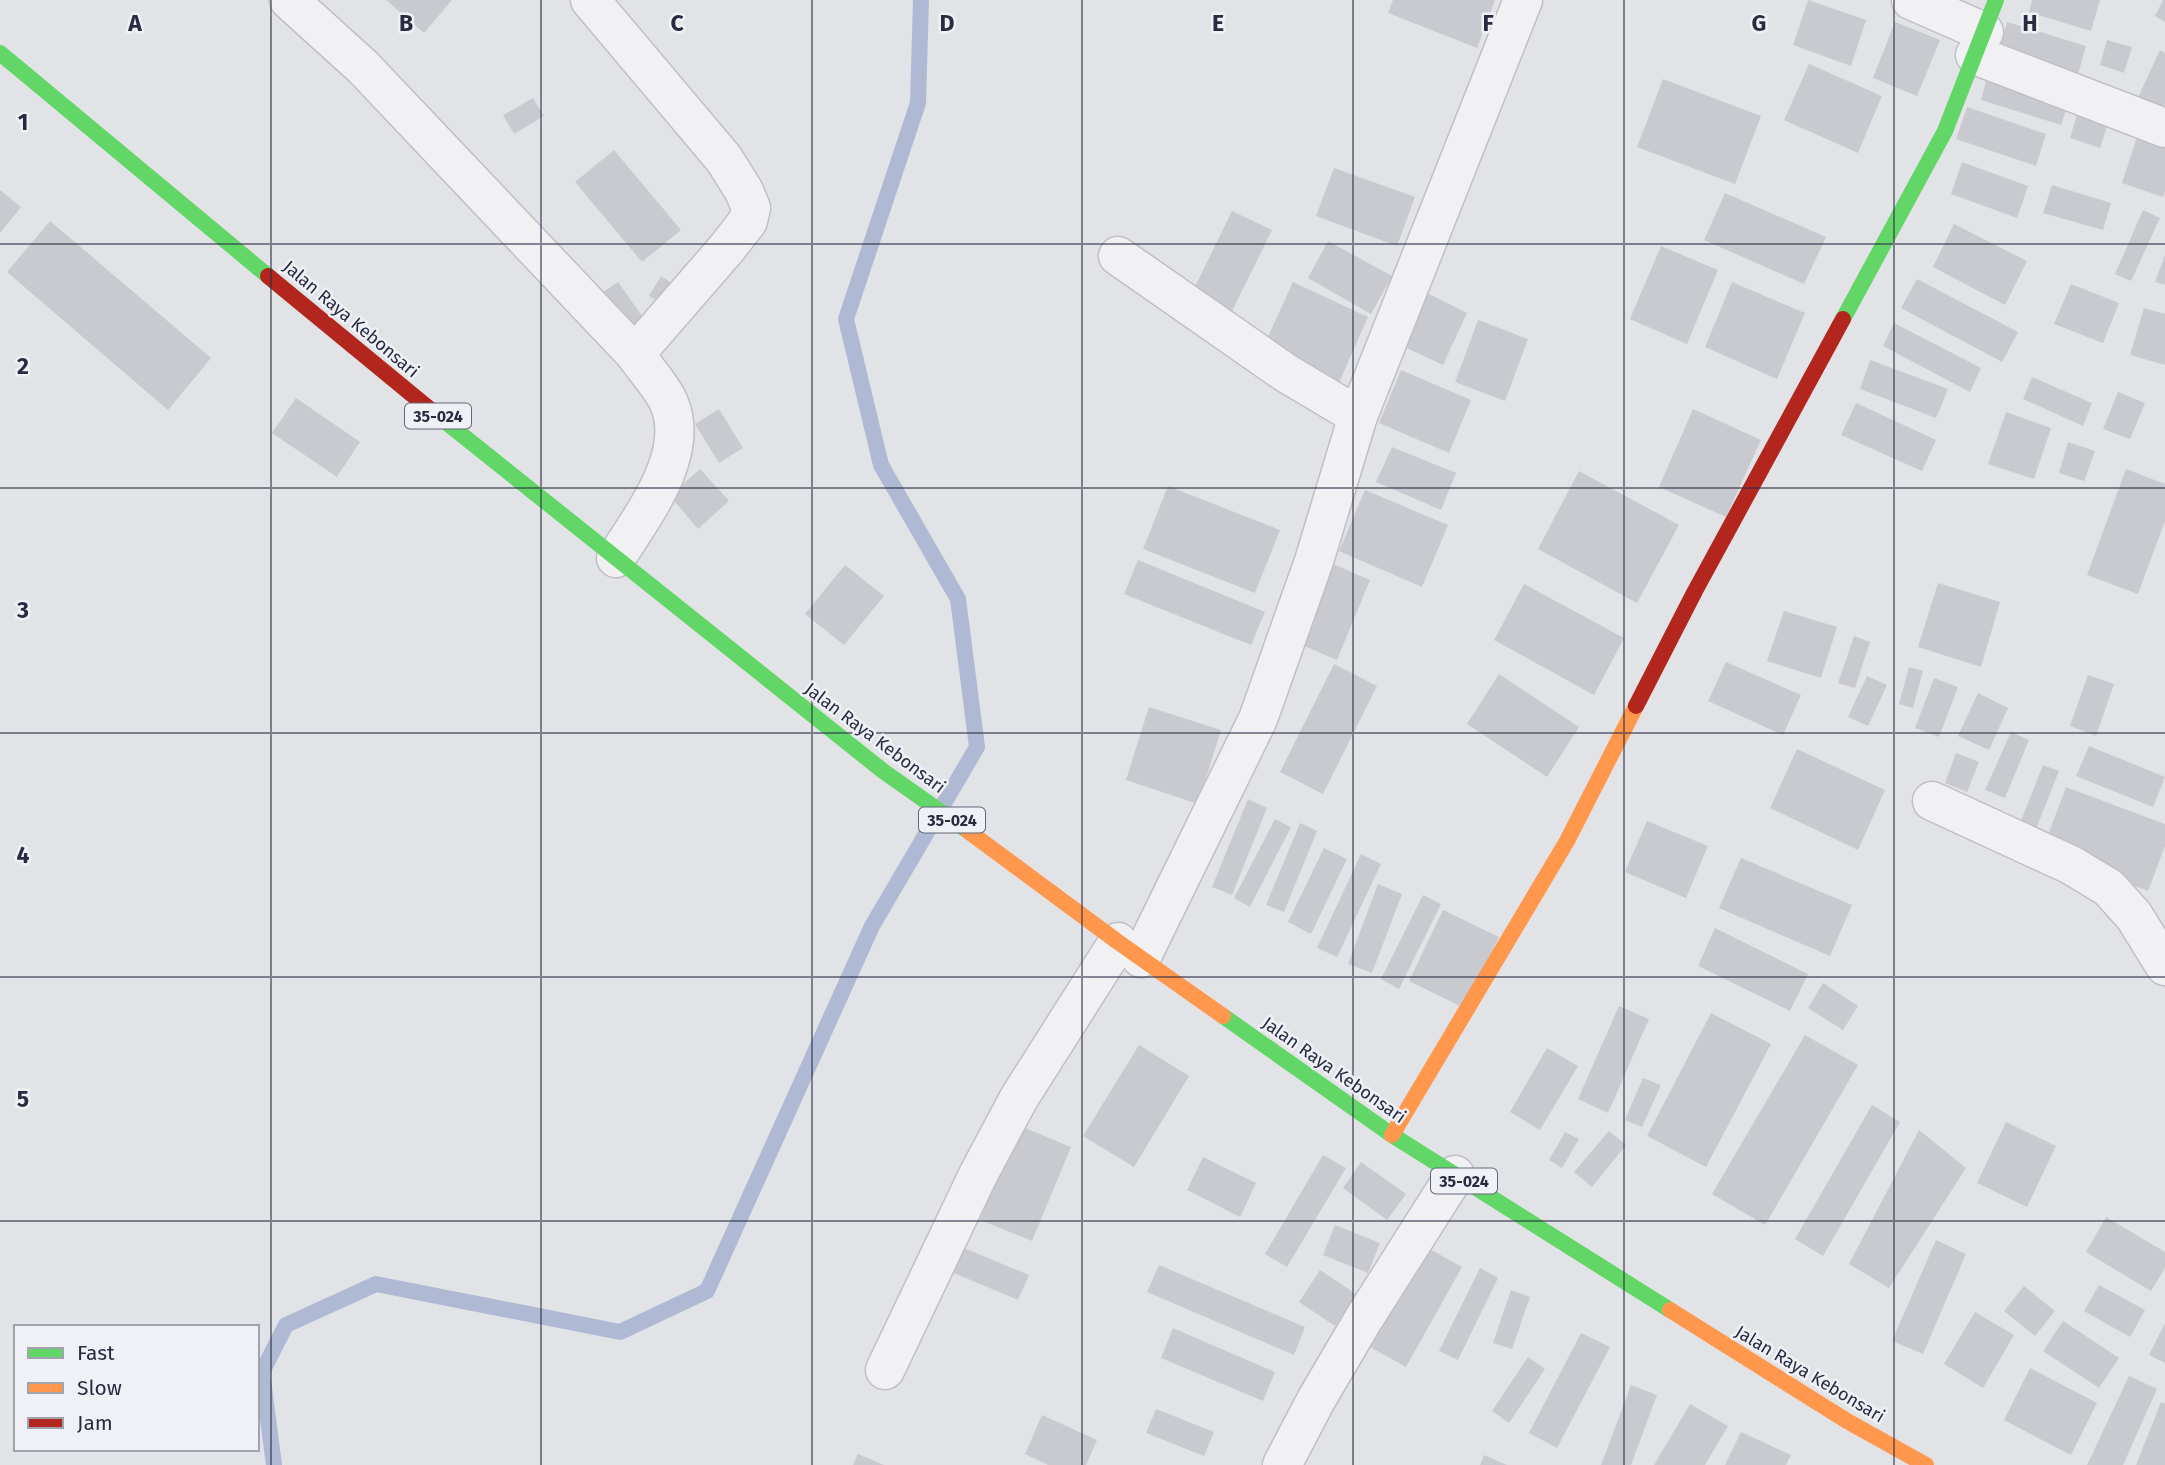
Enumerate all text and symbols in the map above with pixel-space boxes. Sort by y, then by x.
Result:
text: A [127,9,142,37]
text: B [399,9,413,37]
text: C [670,9,684,37]
text: D [940,9,955,37]
text: E [1212,9,1224,37]
text: F [1482,9,1494,37]
text: G [1752,9,1766,37]
text: H [2022,9,2038,37]
text: 1 [18,108,28,136]
street label: Jalan Raya Kebonsari [279,256,423,382]
text: 2 [17,352,29,380]
road number: 35-024 [405,404,471,428]
text: 3 [16,596,29,624]
street label: Jalan Raya Kebonsari [800,678,950,798]
road number: 35-024 [919,807,985,832]
text: 4 [17,841,30,869]
street label: Jalan Raya Kebonsari [1258,1012,1410,1128]
text: 5 [17,1085,29,1113]
road number: 35-024 [1431,1168,1497,1194]
street label: Jalan Raya Kebonsari [1731,1321,1889,1427]
legend [14,1325,259,1451]
text: Fast [77,1340,115,1366]
text: Slow [77,1375,122,1401]
text: Jam [77,1410,113,1436]

